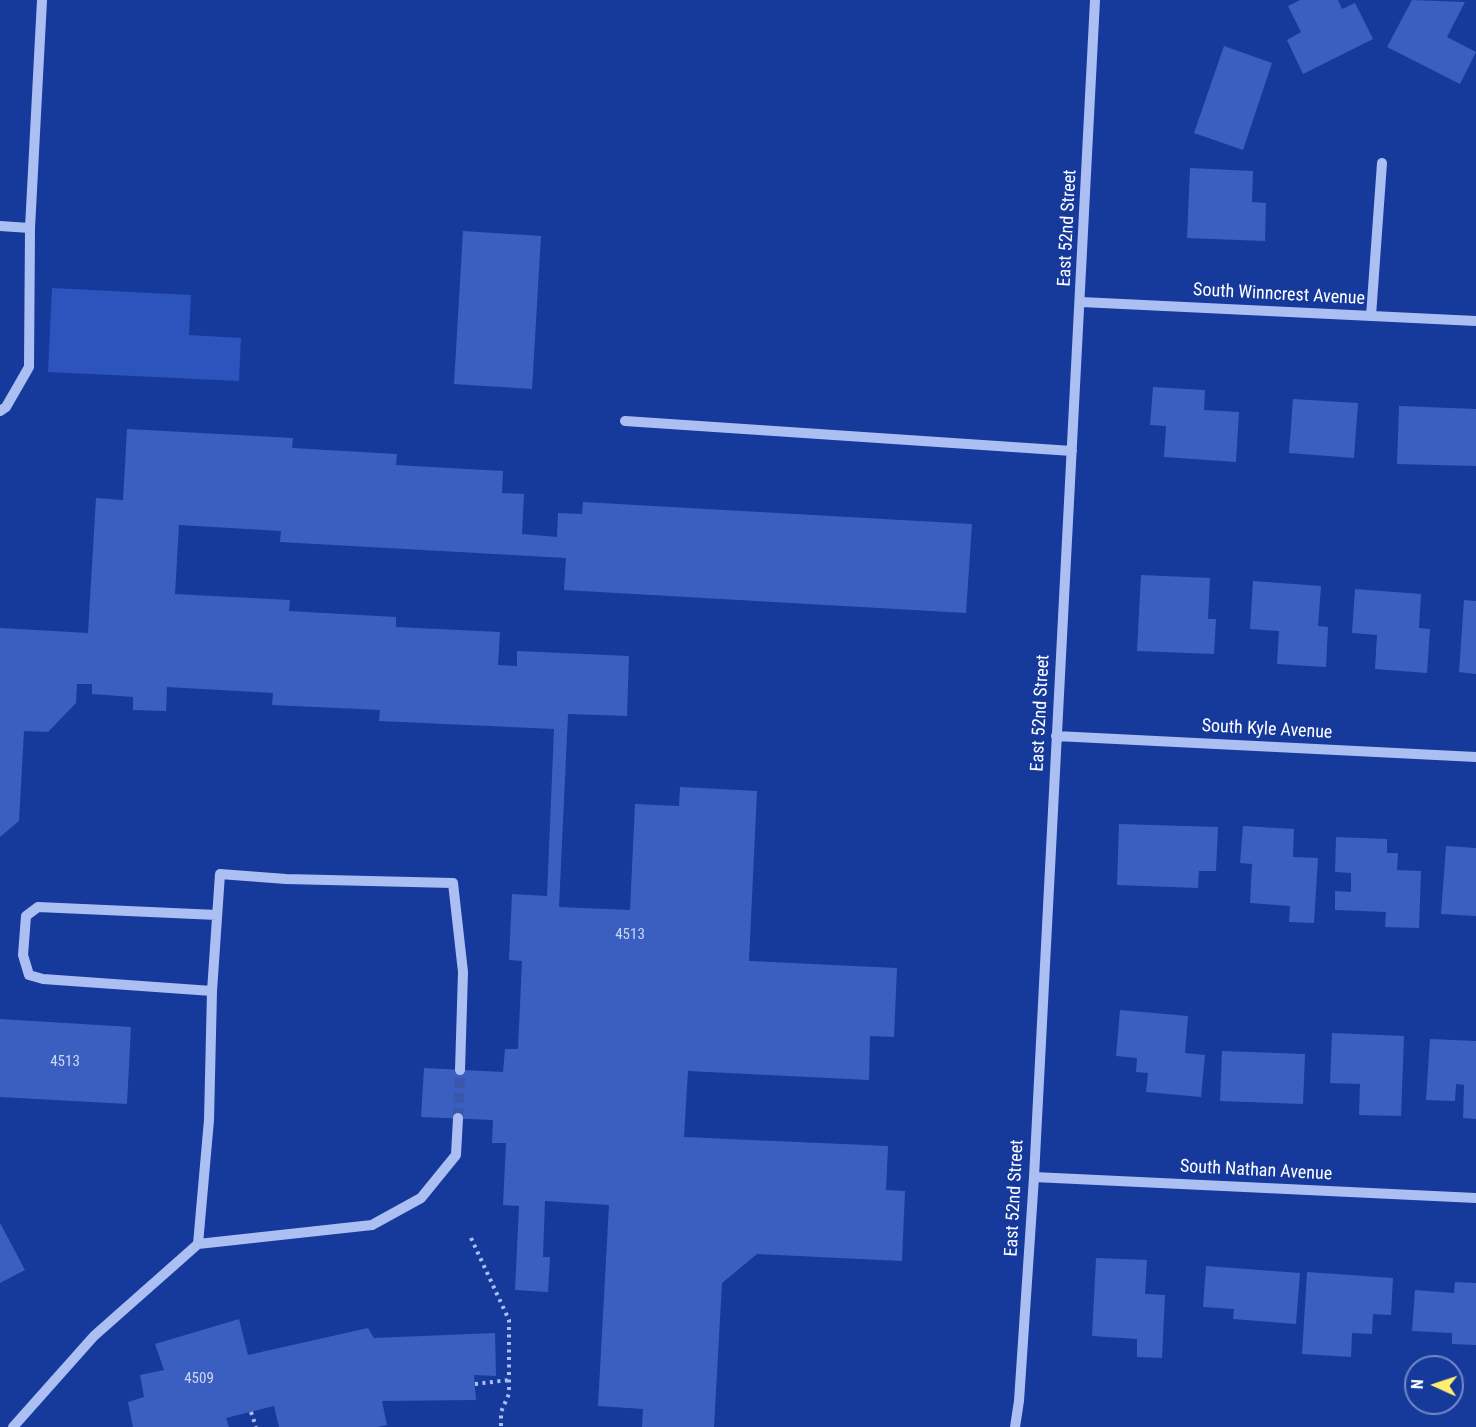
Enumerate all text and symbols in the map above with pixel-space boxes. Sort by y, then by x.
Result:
street label: East 52nd Street [1054,169,1082,287]
street label: South Winncrest Avenue [1193,280,1365,310]
street label: East 52nd Street [1027,654,1055,772]
street label: South Kyle Avenue [1201,716,1333,744]
house number: 4513 [615,926,645,944]
house number: 4513 [50,1053,80,1071]
street label: East 52nd Street [1001,1139,1029,1257]
street label: South Nathan Avenue [1179,1156,1333,1186]
north arrow [1404,1355,1464,1415]
house number: 4509 [184,1370,214,1388]
text: N [1408,1379,1427,1390]

